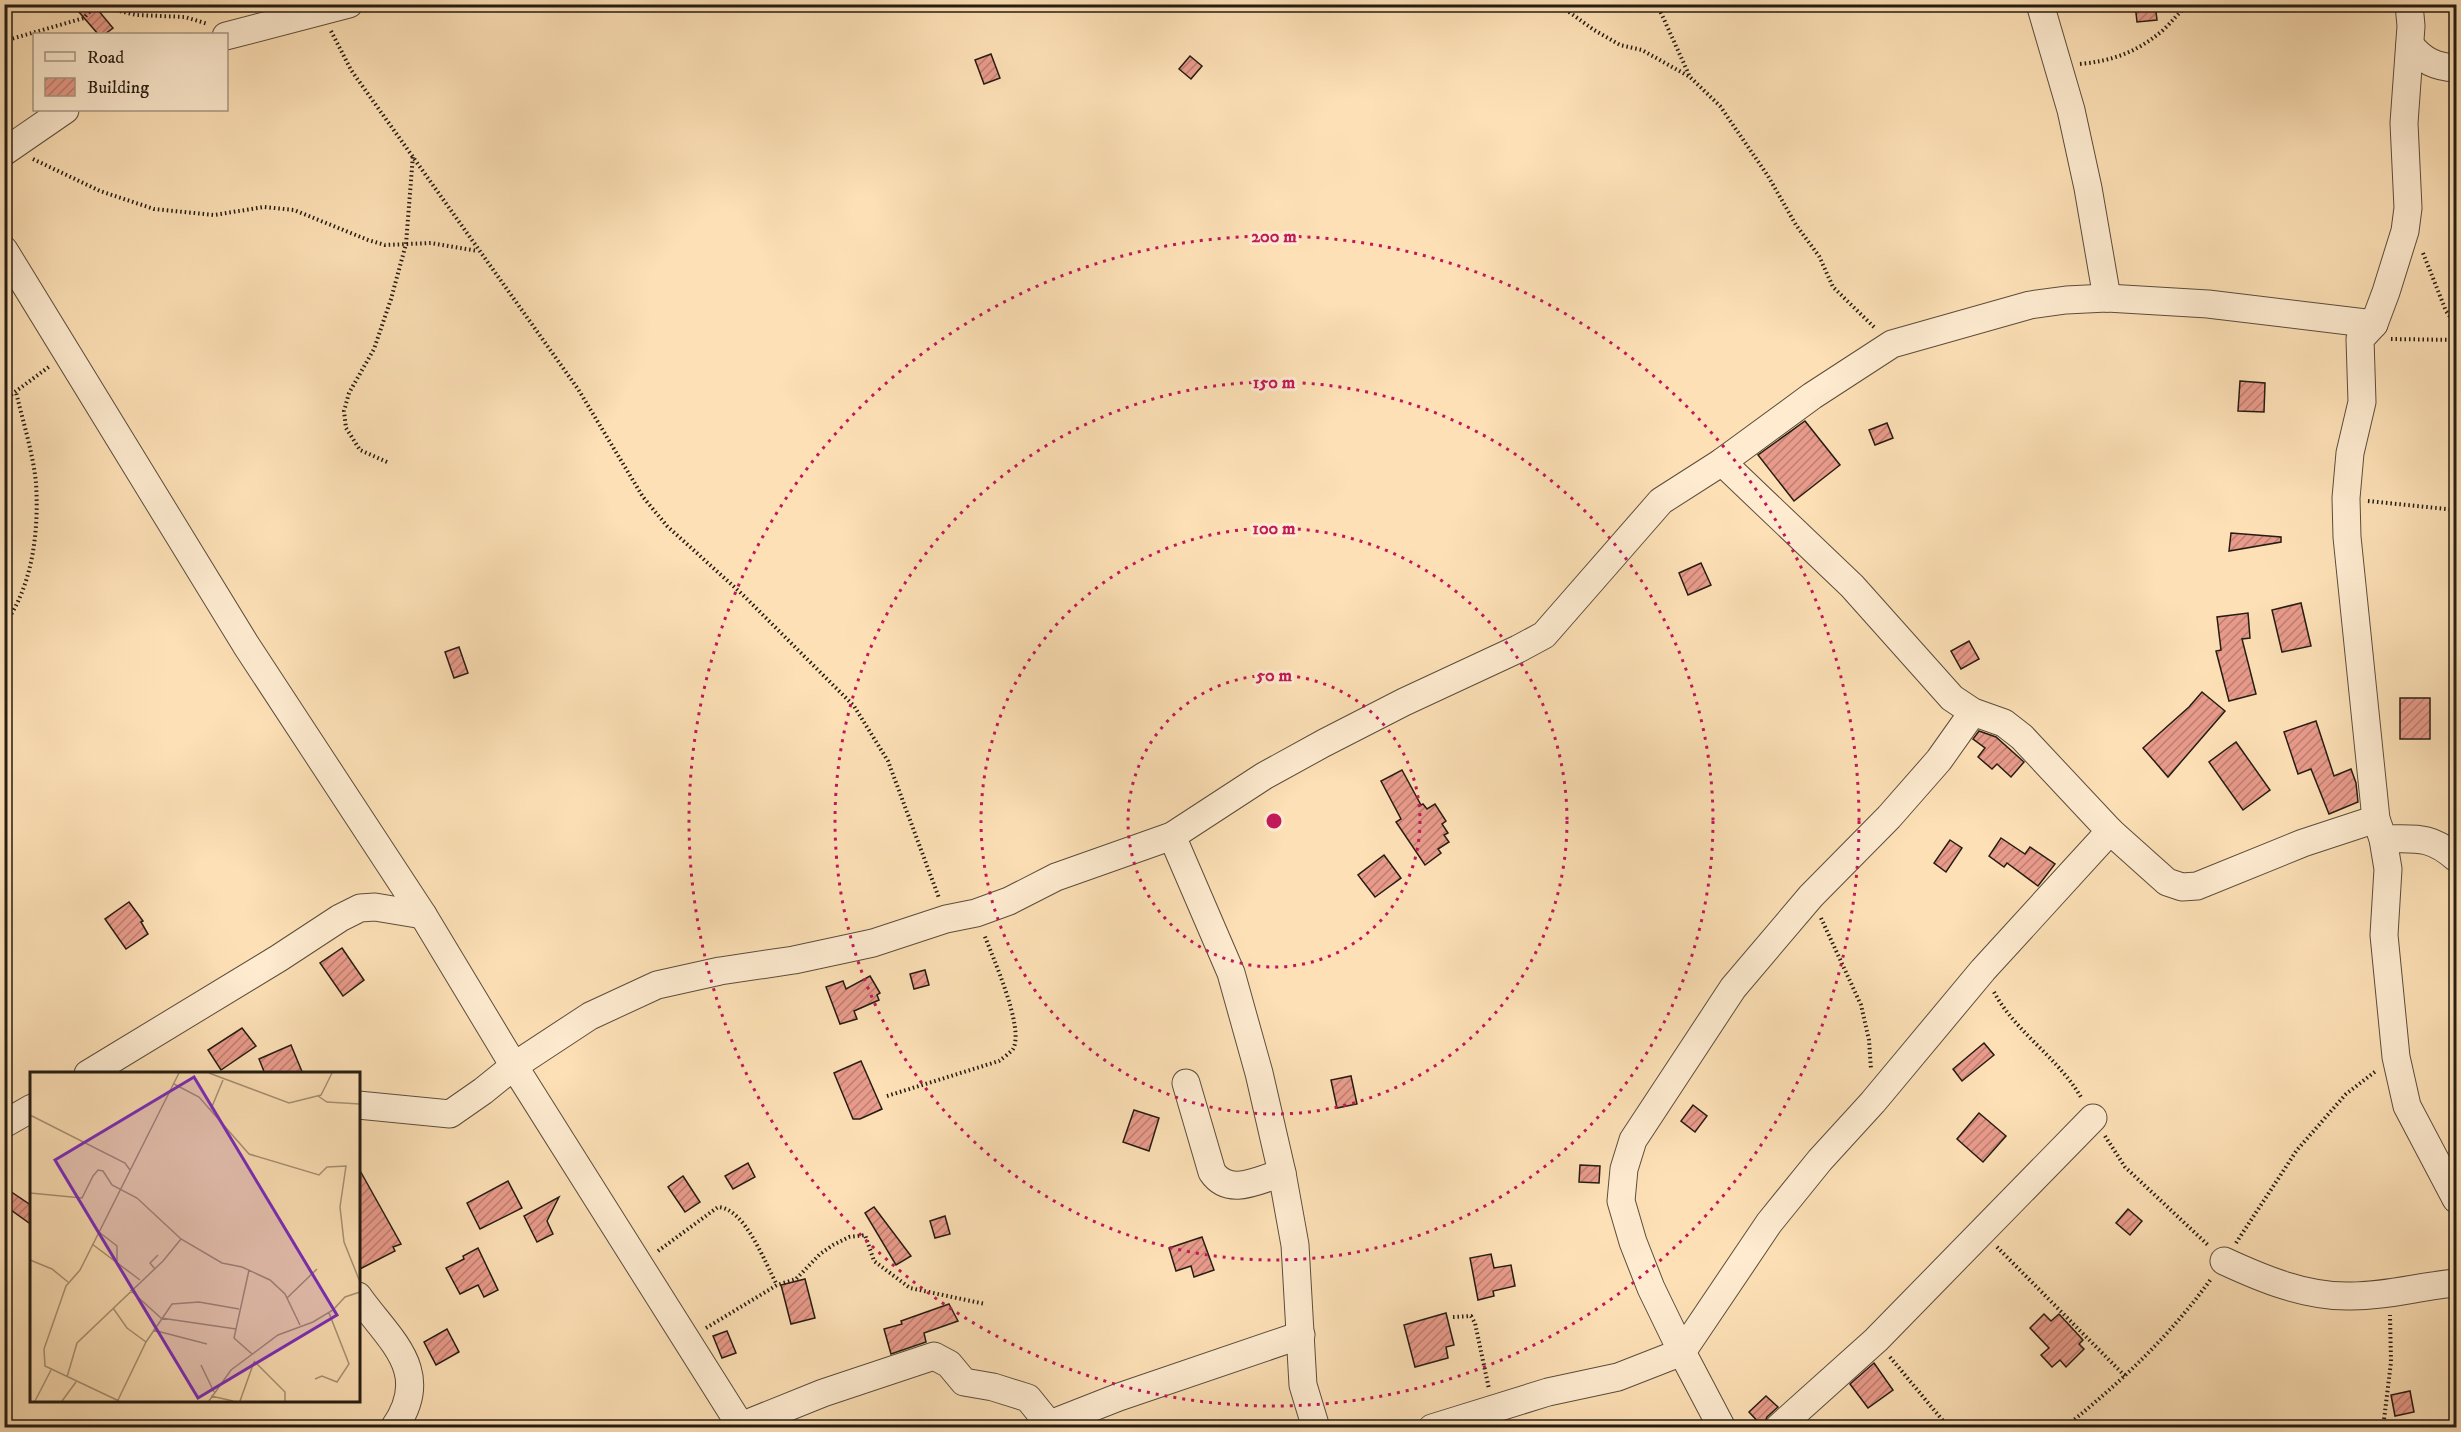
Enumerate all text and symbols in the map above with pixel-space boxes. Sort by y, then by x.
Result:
legend [33,33,228,111]
text: Road [87,47,124,69]
text: Building [87,77,149,99]
text: 200 m [1251,226,1297,248]
text: 150 m [1253,372,1296,394]
text: 100 m [1252,518,1296,540]
text: 50 m [1255,665,1292,687]
centre of rings [1264,811,1284,831]
inset map [30,1072,360,1402]

